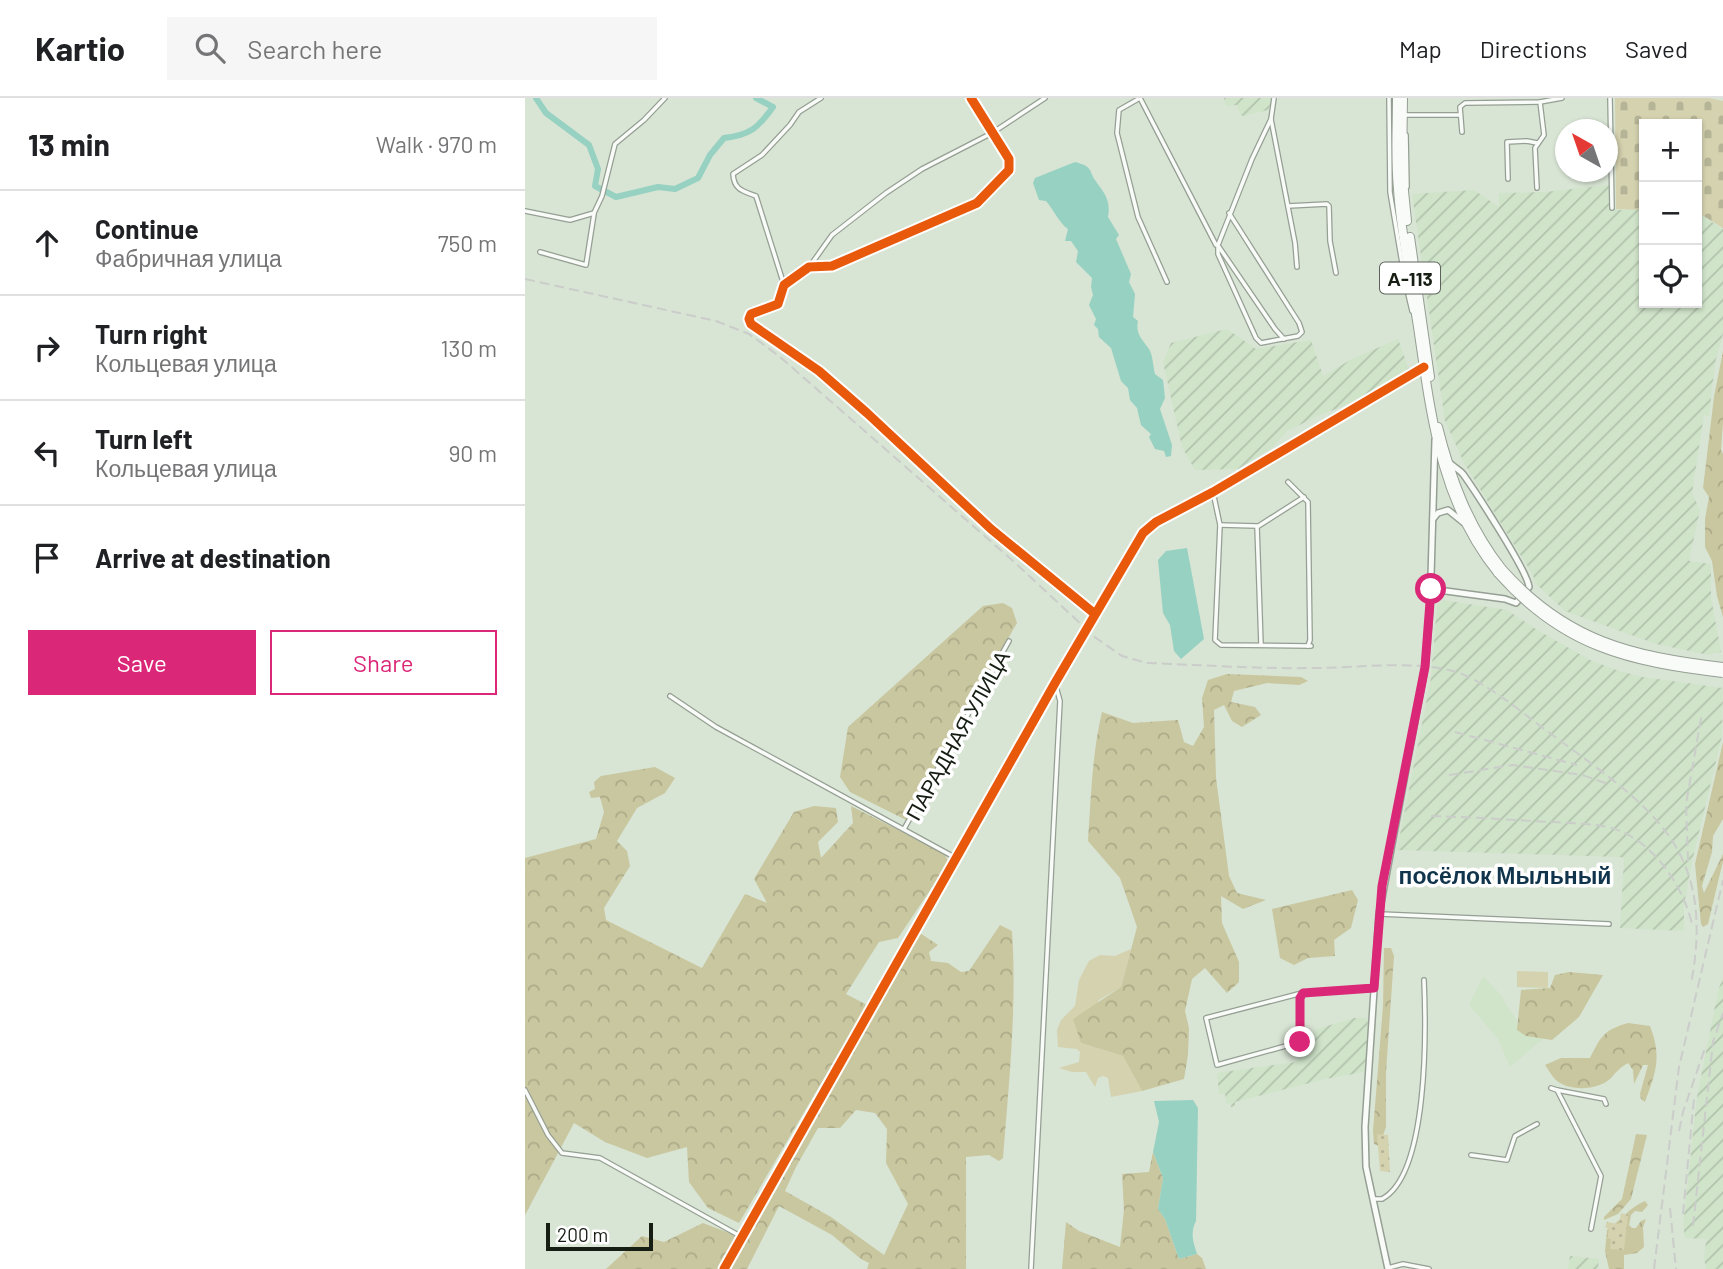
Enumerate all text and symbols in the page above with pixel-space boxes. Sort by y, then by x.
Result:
search box [167,17,657,80]
text: Kartio [35,28,125,68]
icon: search [191,29,229,67]
text: Search here [247,33,382,64]
text: Map [1399,34,1442,63]
text: Directions [1480,34,1587,63]
text: Saved [1625,34,1688,63]
north arrow [1555,119,1618,182]
map controls [1639,119,1702,308]
button: + [1639,119,1702,182]
text: 13 min [28,126,110,162]
text: Walk · 970 m [376,130,497,158]
button: − [1639,182,1702,245]
text: Continue [95,213,199,244]
icon: ahead [28,224,66,262]
text: 750 m [438,229,497,257]
text: Фабричная улица [95,244,282,272]
button: locate [1639,245,1702,308]
road number: А-113 [1380,262,1440,294]
text: Turn right [95,318,208,349]
icon: right [28,329,66,367]
text: 130 m [440,334,497,362]
text: Кольцевая улица [95,349,277,377]
text: Turn left [95,423,193,454]
icon: left [28,434,66,472]
text: 90 m [448,439,497,467]
text: Кольцевая улица [95,454,277,482]
icon: arrive [28,539,66,577]
text: Arrive at destination [95,542,331,573]
route start [1415,573,1446,604]
button: Save [28,630,256,695]
button: Share [270,630,497,695]
street label: ПАРАДНАЯ УЛИЦА [900,646,1014,824]
district label: посёлок Мыльный [1399,861,1611,889]
route end [1284,1026,1315,1057]
scale bar [546,1220,653,1252]
text: 200 m [557,1223,608,1246]

